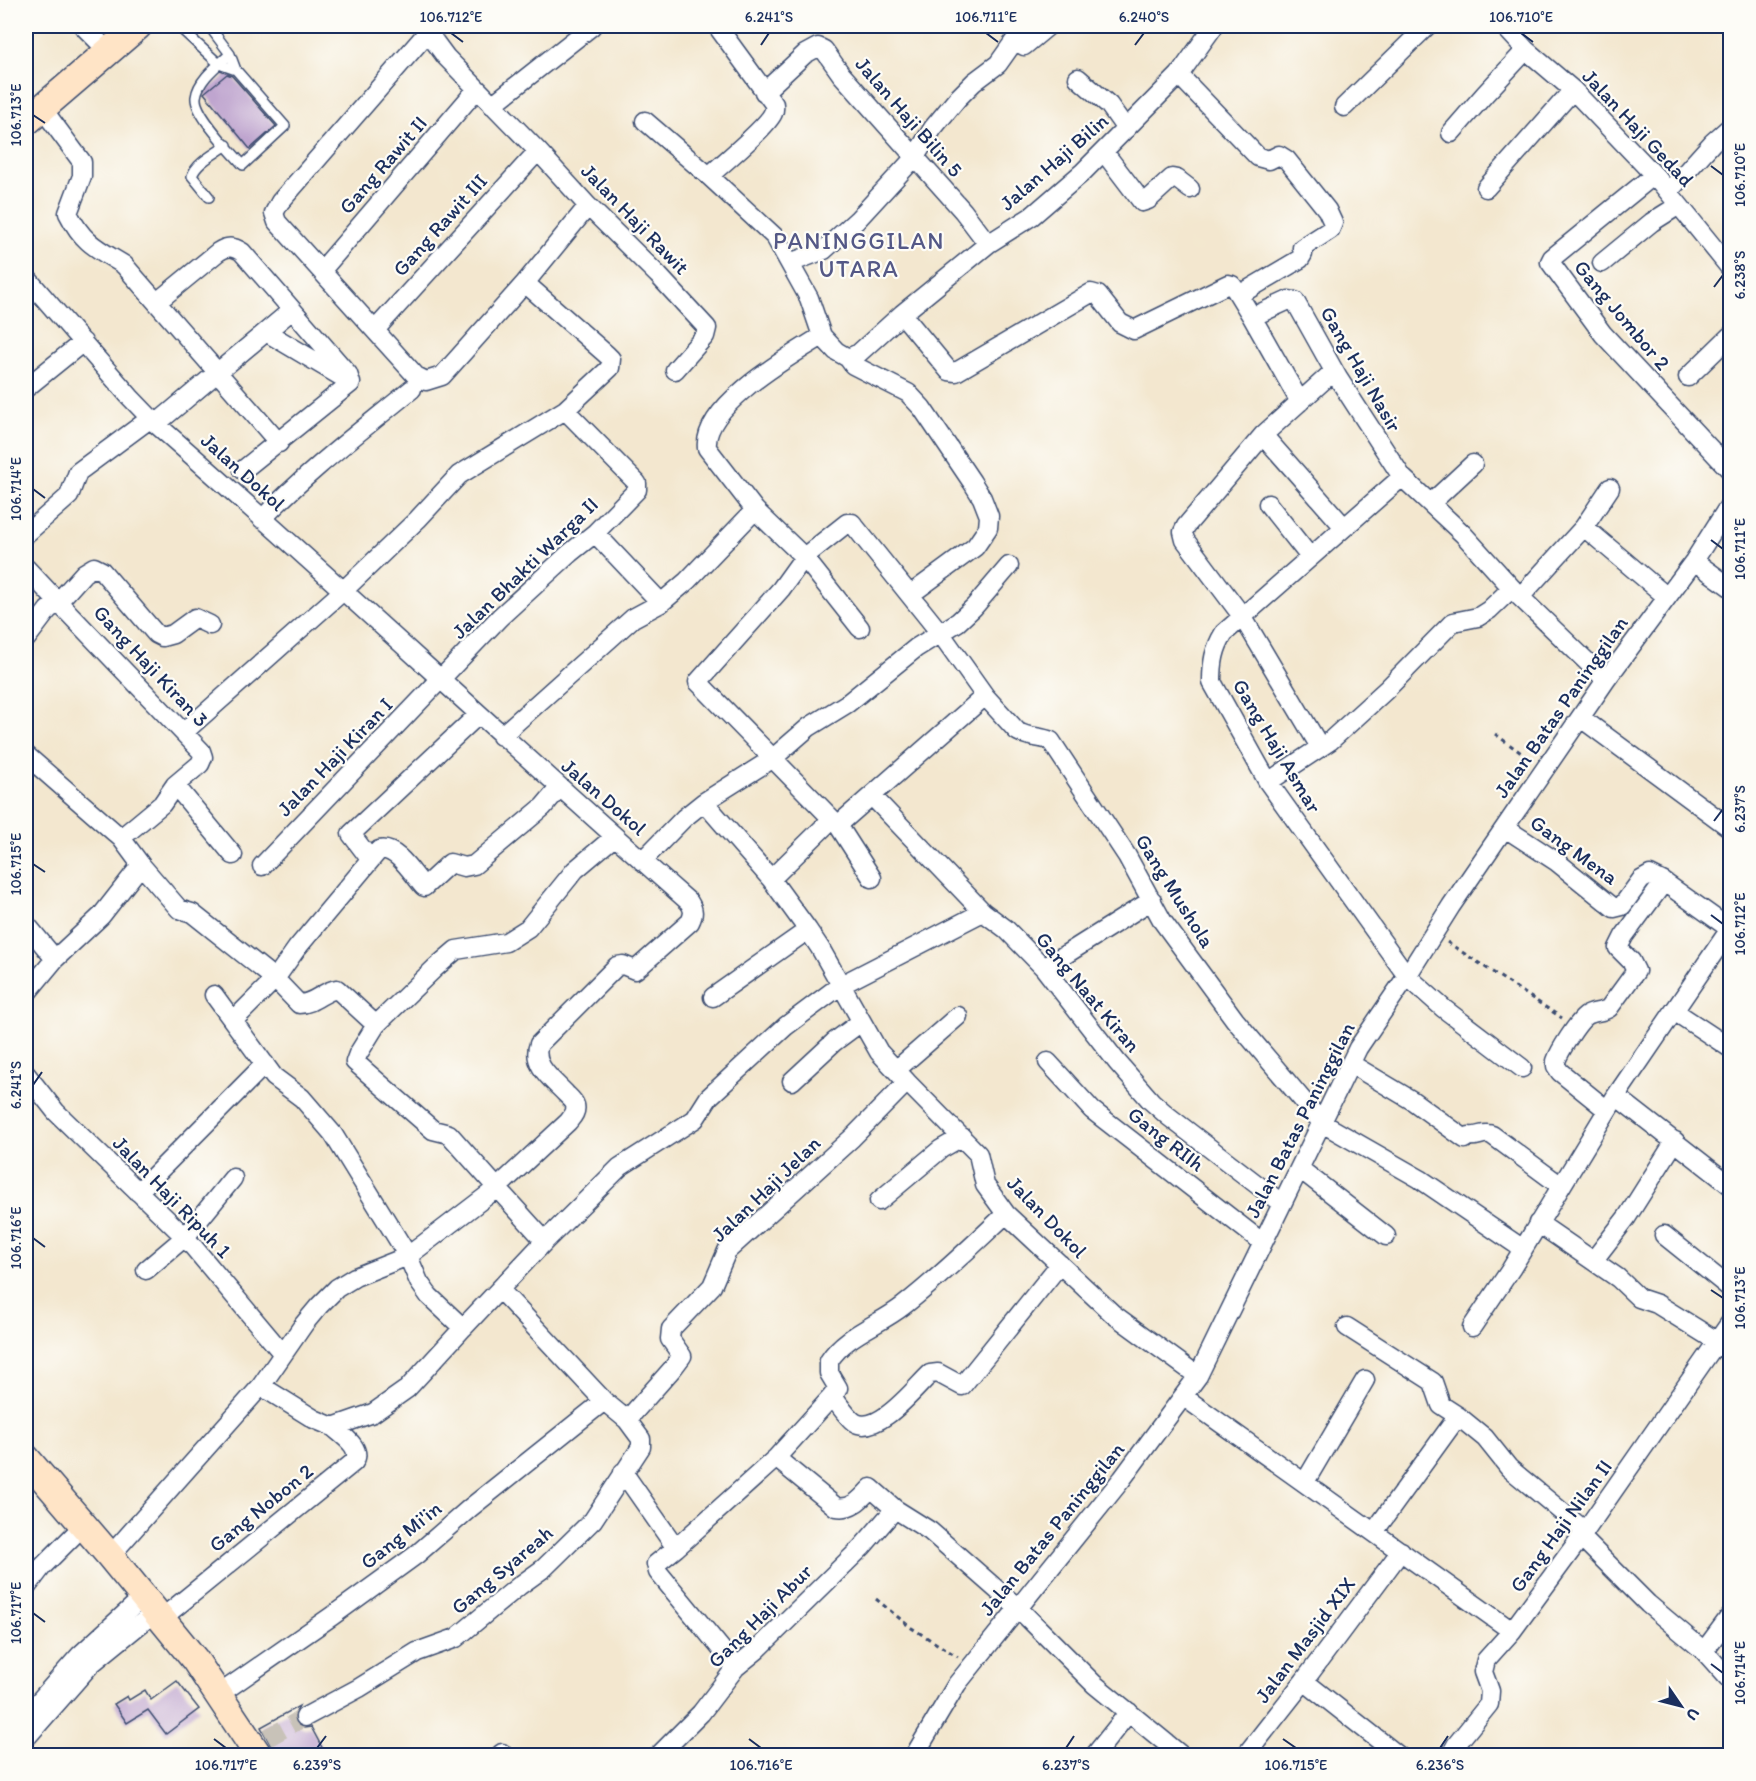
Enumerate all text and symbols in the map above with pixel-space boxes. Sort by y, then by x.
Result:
text: 106.712°E [420,8,482,26]
text: 6.241°S [745,8,793,26]
text: 106.711°E [955,8,1017,26]
text: 6.240°S [1119,8,1169,26]
text: 106.710°E [1489,8,1553,26]
street label: Jalan Haji Bilin 5 [850,51,968,182]
street label: Jalan Haji Gedad [1577,64,1699,192]
text: 106.713°E [7,83,25,147]
street label: Jalan Haji Bilin [994,108,1113,215]
street label: Gang Rawit II [333,111,432,219]
text: 106.710°E [1731,143,1749,207]
street label: Jalan Haji Rawit [576,158,695,279]
street label: Gang Rawit III [387,168,492,281]
district label: PANINGGILAN UTARA [773,226,945,283]
text: 6.238°S [1731,251,1749,299]
street label: Gang Jombor 2 [1569,255,1676,375]
street label: Gang Haji Nasir [1315,302,1407,436]
street label: Jalan Dokol [196,427,291,516]
text: 106.714°E [7,457,25,521]
street label: Jalan Bhakti Warga II [446,491,603,644]
text: 106.711°E [1731,518,1749,580]
street label: Gang Haji Kiran 3 [88,599,214,732]
street label: Jalan Batas Paninggilan [1488,611,1633,802]
street label: Gang Haji Asmar [1228,674,1328,818]
street label: Jalan Haji Kiran I [272,692,398,821]
street label: Jalan Dokol [557,753,652,840]
text: 6.237°S [1731,785,1749,833]
street label: Gang Mena [1526,809,1623,890]
street label: Gang Mushola [1131,829,1220,952]
text: 106.715°E [7,833,25,895]
text: 106.712°E [1731,893,1749,955]
street label: Gang Naat Kiran [1031,926,1146,1057]
street label: Jalan Batas Paninggilan [1239,1018,1360,1222]
text: 6.241°S [7,1061,25,1109]
street label: Gang RIIh [1123,1101,1210,1176]
street label: Jalan Haji Ripuh 1 [108,1130,237,1263]
street label: Jalan Haji Jelan [706,1130,825,1247]
street label: Jalan Dokol [1002,1170,1093,1263]
text: 106.716°E [7,1207,25,1269]
text: 106.713°E [1731,1266,1749,1330]
street label: Jalan Batas Paninggilan [974,1437,1129,1620]
street label: Gang Haji Nilan II [1504,1455,1617,1597]
street label: Gang Nobon 2 [204,1458,318,1557]
street label: Gang Mi'in [355,1495,446,1574]
street label: Gang Syareah [446,1520,558,1619]
street label: Gang Haji Abur [702,1558,817,1673]
street label: Jalan Masjid XIX [1249,1572,1360,1707]
text: 106.717°E [7,1582,25,1644]
text: 106.714°E [1731,1641,1749,1705]
north arrow [1651,1676,1711,1736]
text: U [1682,1705,1704,1724]
text: 106.717°E [195,1756,257,1774]
text: 6.239°S [293,1756,341,1774]
text: 106.716°E [730,1756,792,1774]
text: 6.237°S [1042,1756,1090,1774]
text: 106.715°E [1265,1756,1327,1774]
text: 6.236°S [1416,1756,1464,1774]

